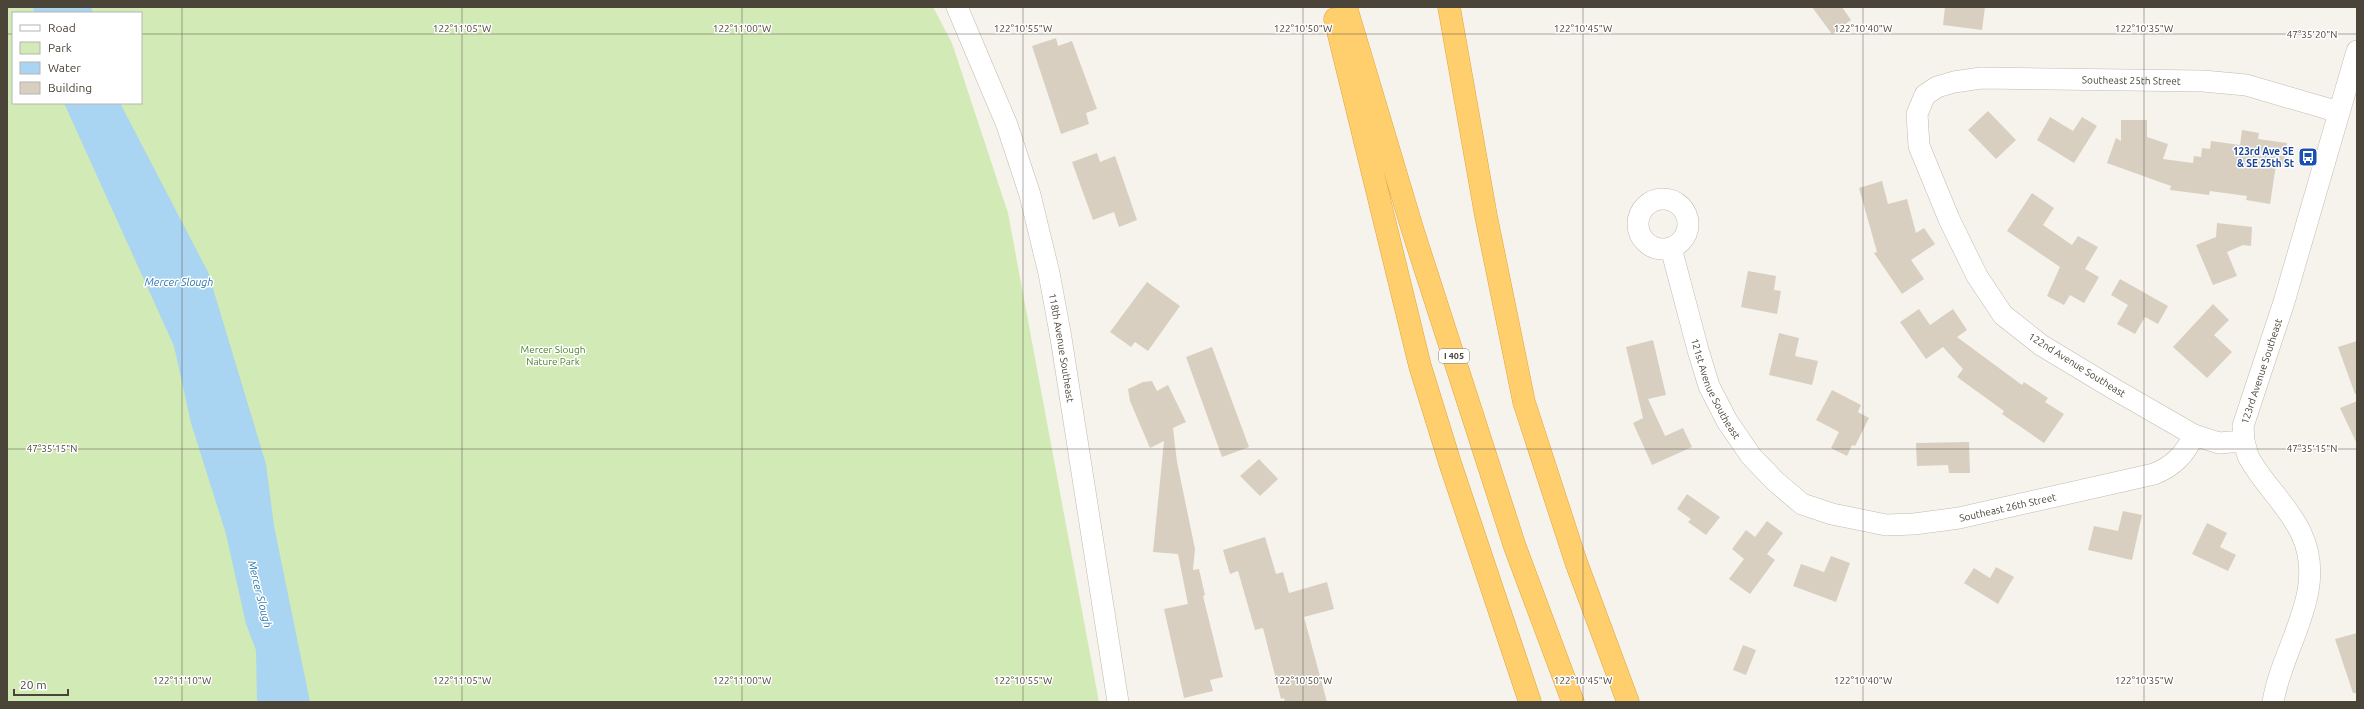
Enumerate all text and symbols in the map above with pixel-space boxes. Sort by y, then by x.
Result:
legend [12,12,142,104]
text: Road [48,21,76,34]
text: 122°11'05"W [433,23,491,34]
text: 122°11'00"W [713,23,771,34]
text: 122°10'55"W [994,23,1052,34]
text: 122°10'50"W [1274,23,1332,34]
text: 122°10'45"W [1554,23,1612,34]
text: 122°10'40"W [1834,23,1892,34]
text: 122°10'35"W [2115,23,2173,34]
text: 47°35'20"N [2287,29,2337,40]
text: Park [48,41,72,54]
text: Water [48,61,81,74]
street label: Southeast 25th Street [2082,74,2181,86]
text: Building [48,81,92,94]
place label: 123rd Ave SE & SE 25th St [2233,146,2295,169]
bus stop icon: 123rd Ave SE & SE 25th St [2297,146,2319,168]
water label: Mercer Slough [145,276,213,288]
street label: 118th Avenue Southeast [1047,292,1076,403]
street label: 123rd Avenue Southeast [2239,317,2284,425]
street label: 122nd Avenue Southeast [2027,331,2128,399]
street label: 121st Avenue Southeast [1690,337,1743,441]
park label: Mercer Slough Nature Park [520,344,586,367]
road number: I 405 [1439,349,1469,363]
text: 47°35'15"N [27,443,77,454]
text: 47°35'15"N [2287,443,2337,454]
street label: Southeast 26th Street [1958,491,2057,523]
water label: Mercer Slough [246,559,274,629]
scale bar [14,671,68,697]
text: 122°11'10"W [153,675,211,686]
text: 122°11'05"W [433,675,491,686]
text: 122°11'00"W [713,675,771,686]
text: 122°10'55"W [994,675,1052,686]
text: 122°10'50"W [1274,675,1332,686]
text: 122°10'45"W [1554,675,1612,686]
text: 122°10'40"W [1834,675,1892,686]
text: 122°10'35"W [2115,675,2173,686]
text: 20 m [20,678,47,691]

